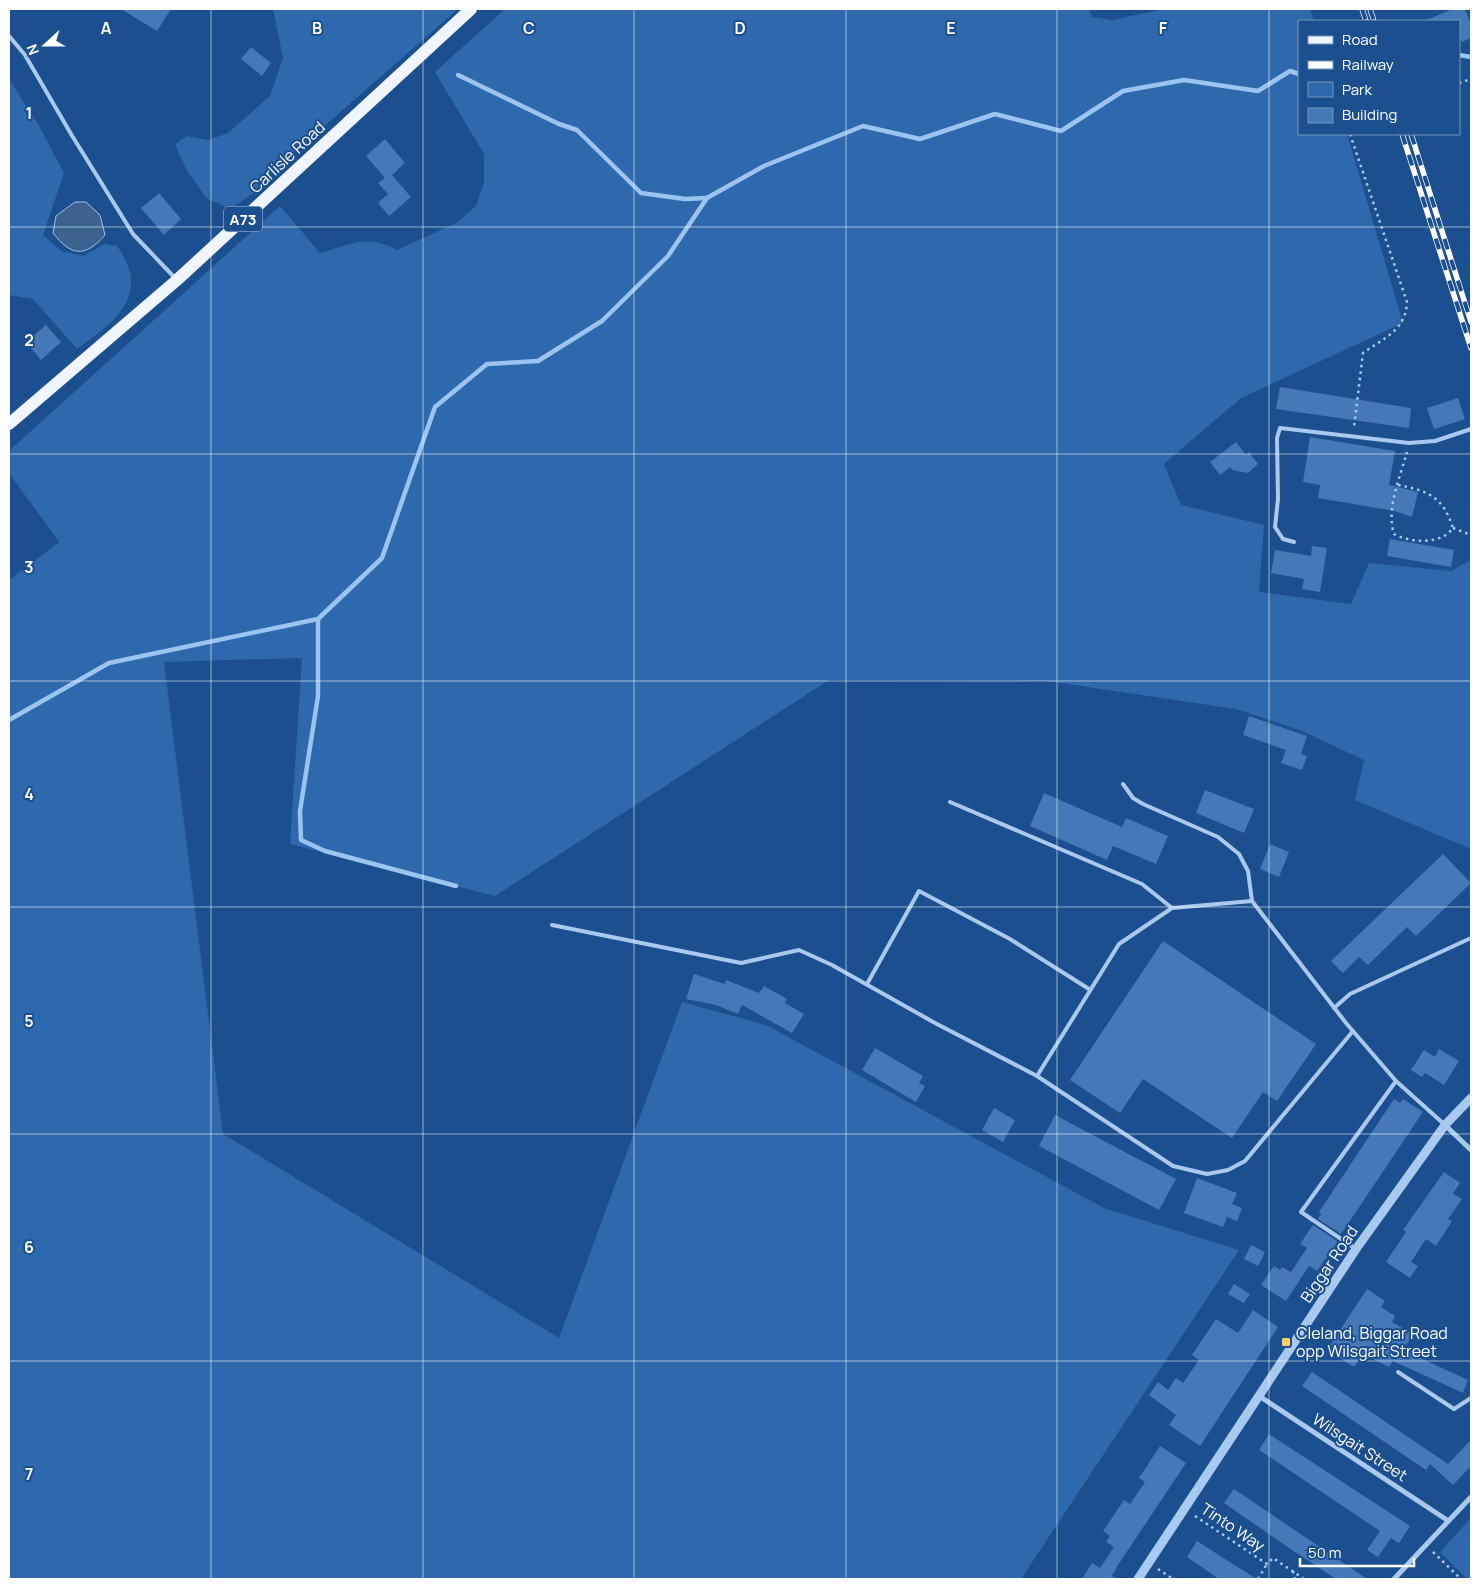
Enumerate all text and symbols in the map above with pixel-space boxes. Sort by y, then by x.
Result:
text: A [101,17,112,39]
text: B [312,17,322,39]
text: C [523,17,535,39]
text: D [734,17,746,39]
text: E [946,17,956,39]
text: F [1159,17,1168,39]
north arrow [20,20,70,70]
legend [1298,20,1460,135]
text: Road [1342,29,1378,50]
text: N [22,42,43,58]
text: Railway [1342,54,1394,75]
text: Park [1342,79,1372,100]
text: 1 [25,102,33,124]
text: Building [1342,104,1397,125]
street label: Carlisle Road [244,116,330,198]
road number: A73 [224,206,262,232]
text: 2 [24,329,34,351]
text: 3 [24,556,34,578]
text: 4 [24,783,34,805]
text: 5 [24,1010,34,1032]
street label: Biggar Road [1295,1221,1363,1307]
text: 6 [24,1236,34,1258]
place label: Cleland, Biggar Road opp Wilsgait Street [1296,1322,1448,1362]
marker: Cleland, Biggar Road opp Wilsgait Street [1280,1336,1292,1348]
street label: Wilsgait Street [1308,1408,1412,1486]
text: 7 [25,1463,33,1485]
street label: Tinto Way [1197,1498,1270,1557]
scale bar [1300,1536,1414,1568]
text: 50 m [1308,1542,1342,1563]

